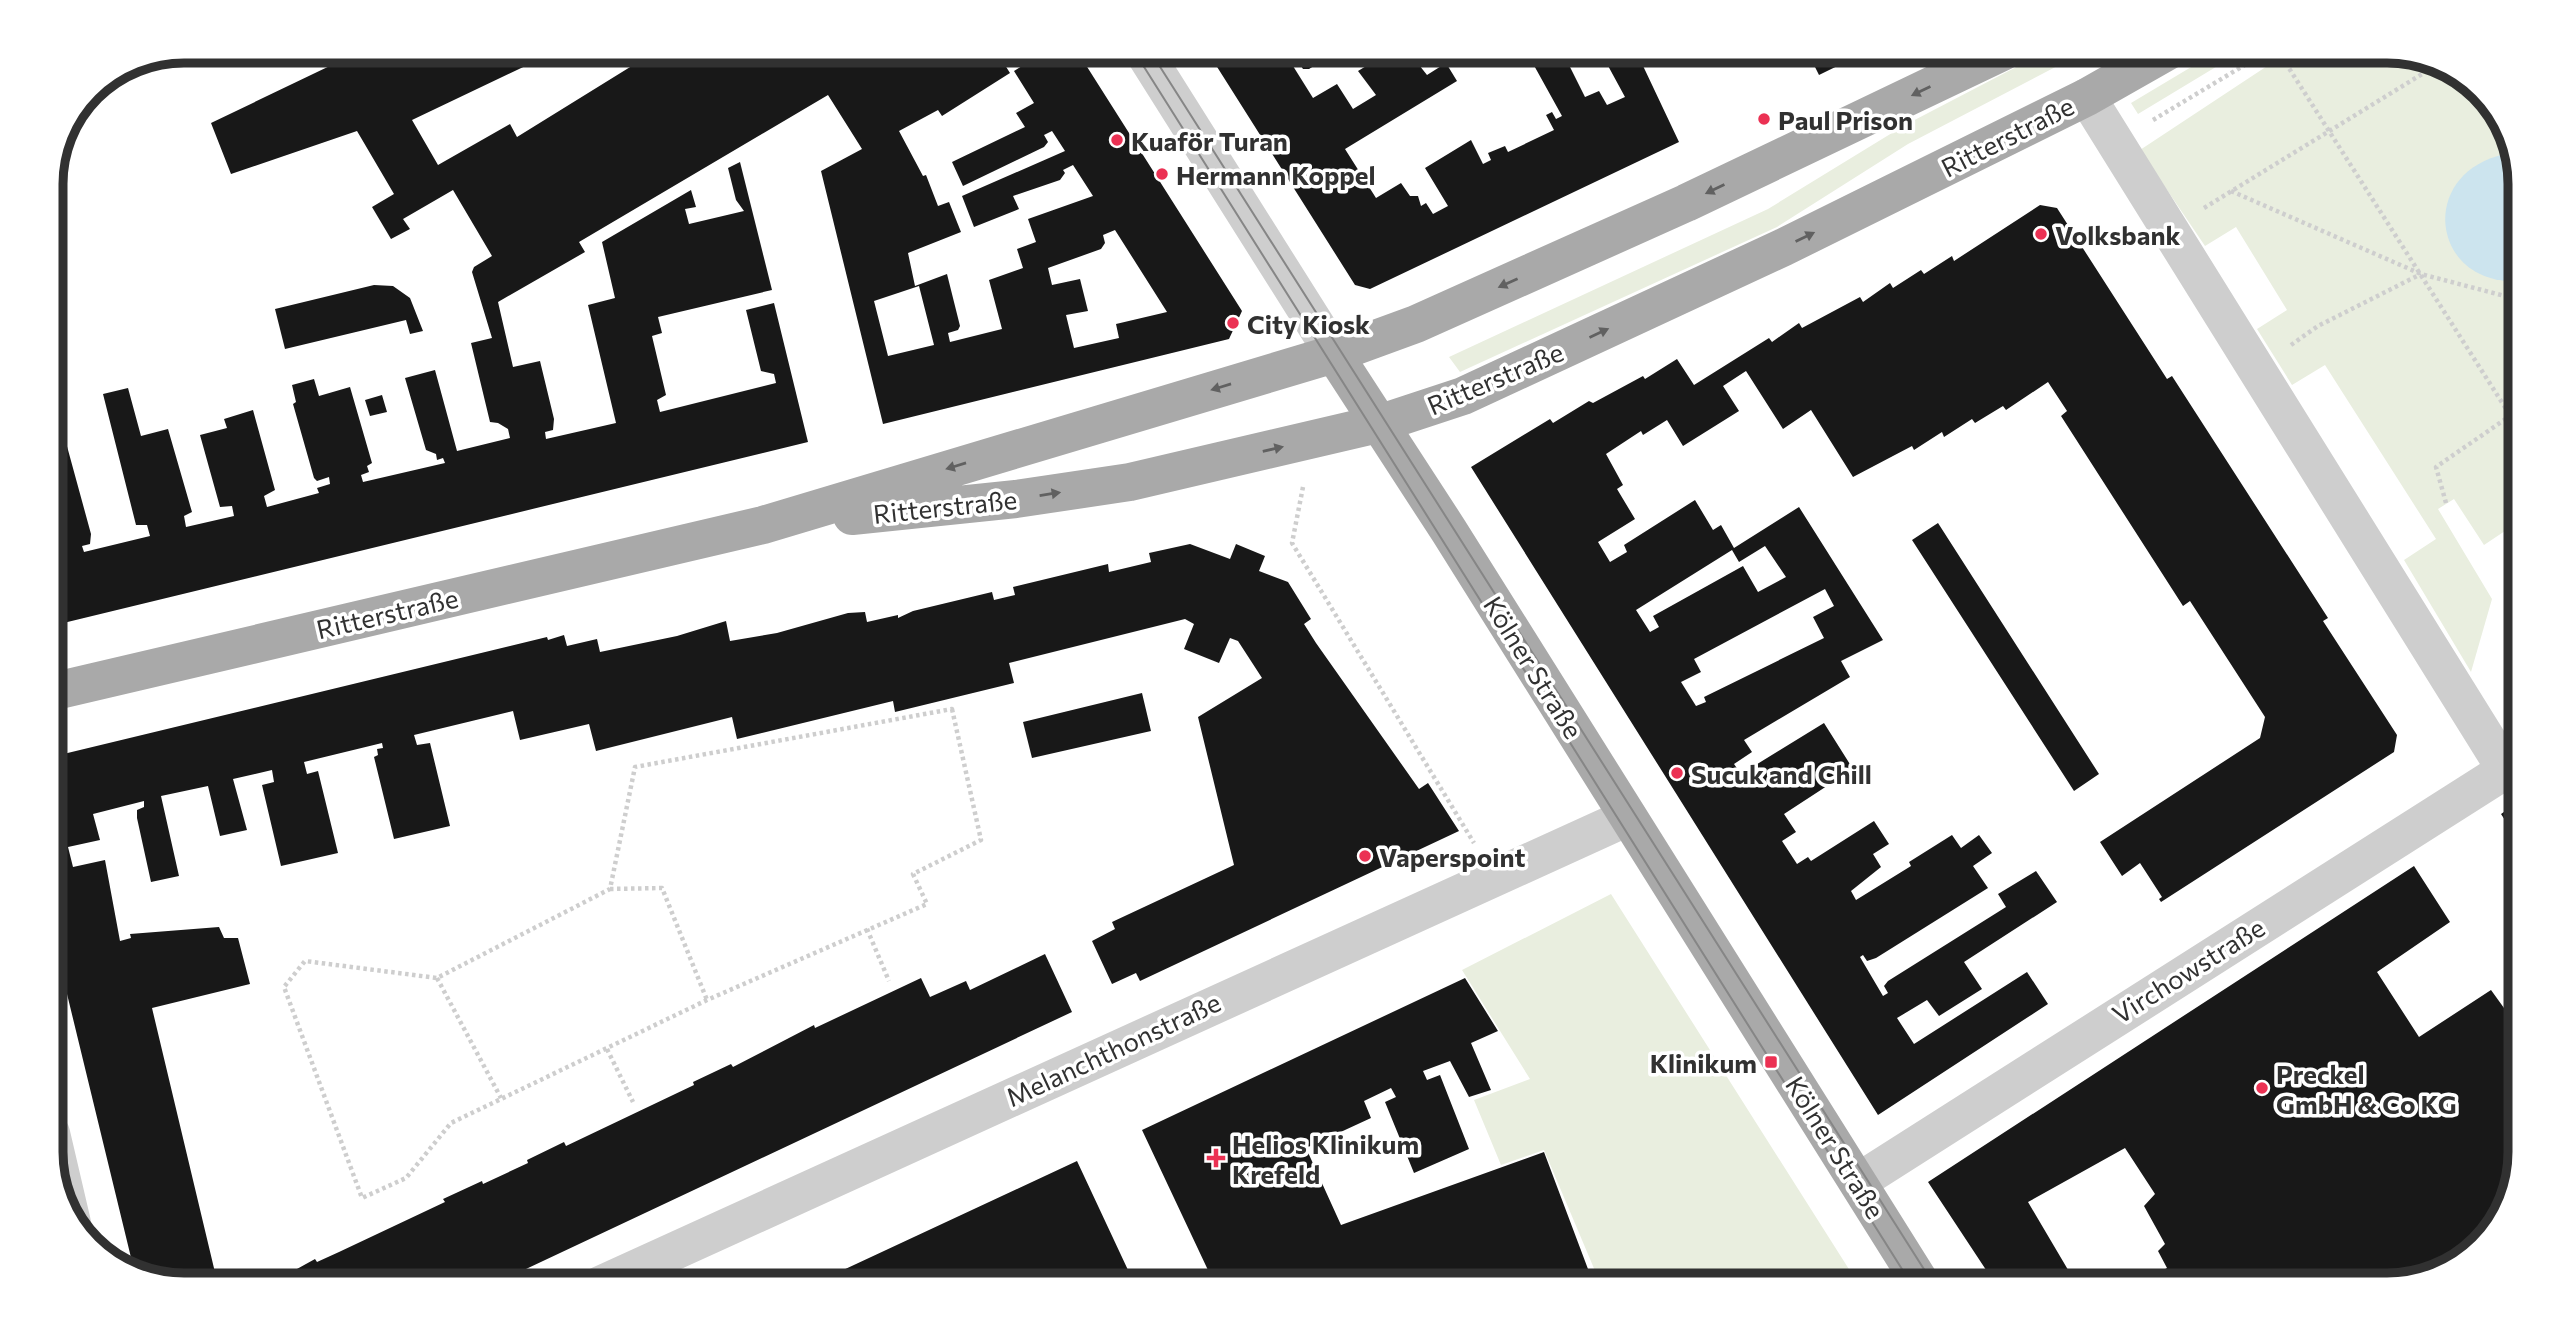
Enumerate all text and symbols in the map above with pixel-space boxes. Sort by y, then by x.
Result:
one-way arrow [1910,86,1931,97]
street label: Ritterstraße [1936,89,2078,183]
place label: Paul Prison [1778,104,1913,135]
marker: Paul Prison [1756,111,1772,127]
place label: Kuaför Turan [1131,125,1288,156]
marker: Kuaför Turan [1109,132,1125,148]
place label: Hermann Koppel [1176,159,1376,190]
marker: Hermann Koppel [1154,166,1170,182]
one-way arrow [1705,183,1725,195]
place label: Volksbank [2055,219,2180,250]
marker: Volksbank [2033,226,2049,242]
one-way arrow [1795,231,1815,242]
one-way arrow [1498,277,1518,289]
place label: City Kiosk [1247,308,1370,339]
marker: City Kiosk [1225,315,1241,331]
one-way arrow [1589,327,1609,339]
street label: Ritterstraße [1422,335,1568,421]
one-way arrow [1210,383,1231,393]
one-way arrow [1262,443,1284,454]
one-way arrow [945,462,966,472]
street label: Ritterstraße [872,483,1018,529]
one-way arrow [1039,488,1061,499]
street label: Ritterstraße [313,582,461,644]
street label: Kölner Straße [1478,590,1590,744]
place label: Sucuk and Chill [1691,758,1872,789]
marker: Sucuk and Chill [1669,765,1685,781]
place label: Vaperspoint [1379,841,1525,872]
marker: Vaperspoint [1357,848,1373,864]
street label: Virchowstraße [2106,911,2270,1029]
street label: Melanchthonstraße [1001,986,1225,1112]
place label: Klinikum [1650,1047,1757,1078]
marker: Klinikum [1763,1054,1779,1070]
place label: Preckel GmbH & Co KG [2276,1058,2457,1119]
street label: Kölner Straße [1780,1070,1892,1224]
marker: Preckel GmbH & Co KG [2254,1080,2270,1096]
place label: Helios Klinikum Krefeld [1232,1128,1419,1189]
marker: Helios Klinikum Krefeld [1206,1148,1226,1168]

